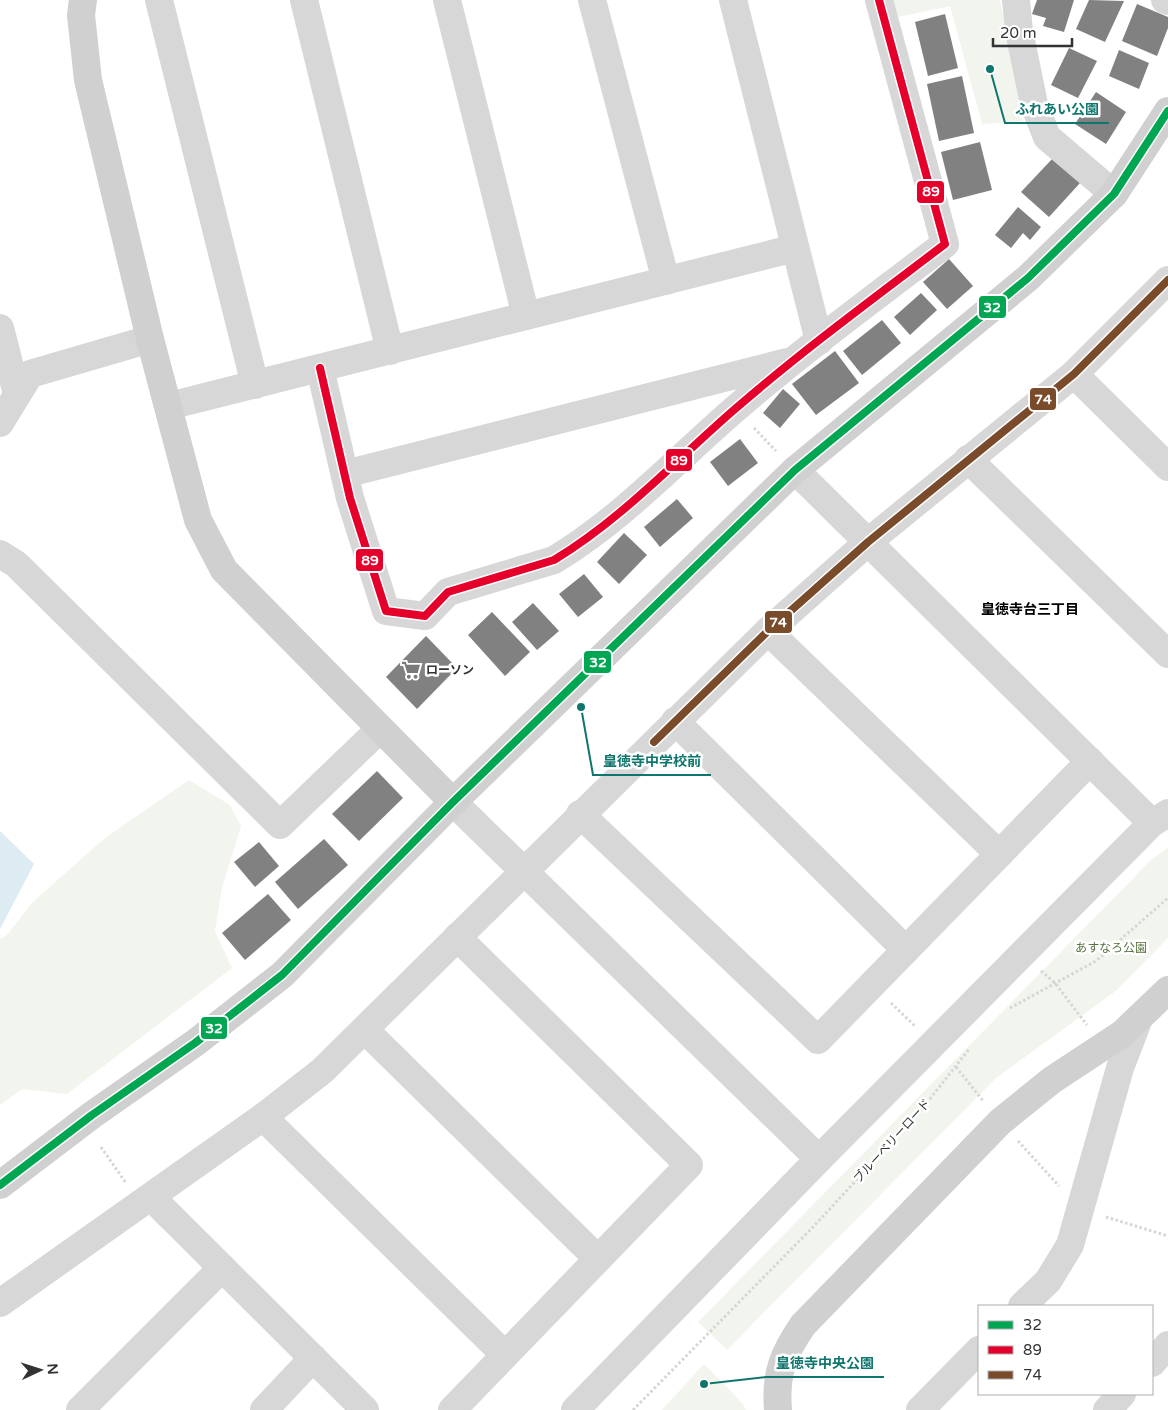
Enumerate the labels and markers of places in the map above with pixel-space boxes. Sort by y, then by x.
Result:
callout: ふれあい公園 [1005,94,1109,123]
supermarket icon: ローソン [400,659,422,681]
place label: ローソン [426,663,474,677]
callout: 皇徳寺中学校前 [593,746,711,775]
callout: 皇徳寺中央公園 [766,1348,884,1377]

